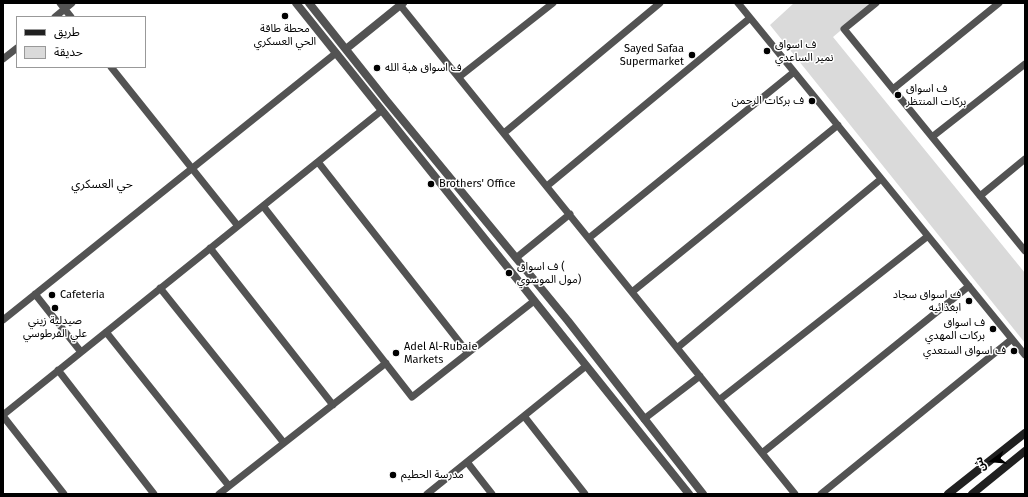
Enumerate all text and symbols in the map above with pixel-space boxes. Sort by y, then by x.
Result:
marker: محطة طاقة الحي العسكري [280,11,290,21]
legend [16,16,146,68]
place label: محطة طاقة الحي العسكري [254,22,316,48]
text: طريق [54,25,80,39]
place label: ف اسواق نمير الساعدي [775,38,833,64]
place label: Sayed Safaa Supermarket [620,42,684,68]
text: حديقة [54,45,83,59]
marker: ف اسواق نمير الساعدي [762,46,772,56]
marker: Sayed Safaa Supermarket [687,50,697,60]
place label: ف اسواق هبة الله [385,61,462,75]
marker: ف اسواق هبة الله [372,63,382,73]
place label: ف اسواق بركات المنتظر [906,82,966,108]
marker: ف اسواق بركات المنتظر [893,90,903,100]
place label: ف بركات الرحمن [732,94,804,108]
marker: ف بركات الرحمن [807,96,817,106]
place label: Brothers' Office [439,177,515,191]
district label: حي العسكري [71,178,133,192]
marker: Brothers' Office [426,179,436,189]
place label: ف اسواق ( مول الموسوي) [517,260,581,286]
marker: ف اسواق ( مول الموسوي) [504,268,514,278]
place label: Cafeteria [60,288,105,302]
place label: ف اسواق سجاد ابغذائيه [893,288,961,314]
marker: Cafeteria [47,290,57,300]
marker: ف اسواق سجاد ابغذائيه [964,296,974,306]
marker: صيدلية زيني علي الفرطوسي [50,303,60,313]
place label: صيدلية زيني علي الفرطوسي [23,314,87,340]
place label: ف اسواق بركات المهدي [925,316,985,342]
marker: ف اسواق بركات المهدي [988,324,998,334]
place label: Adel Al-Rubaie Markets [404,340,477,366]
place label: ف اسواق الستعدي [923,344,1006,358]
marker: ف اسواق الستعدي [1009,346,1019,356]
marker: Adel Al-Rubaie Markets [391,348,401,358]
north arrow [972,441,1012,481]
text: ش [972,455,988,473]
place label: مدرسة الحطيم [401,468,464,482]
marker: مدرسة الحطيم [388,470,398,480]

